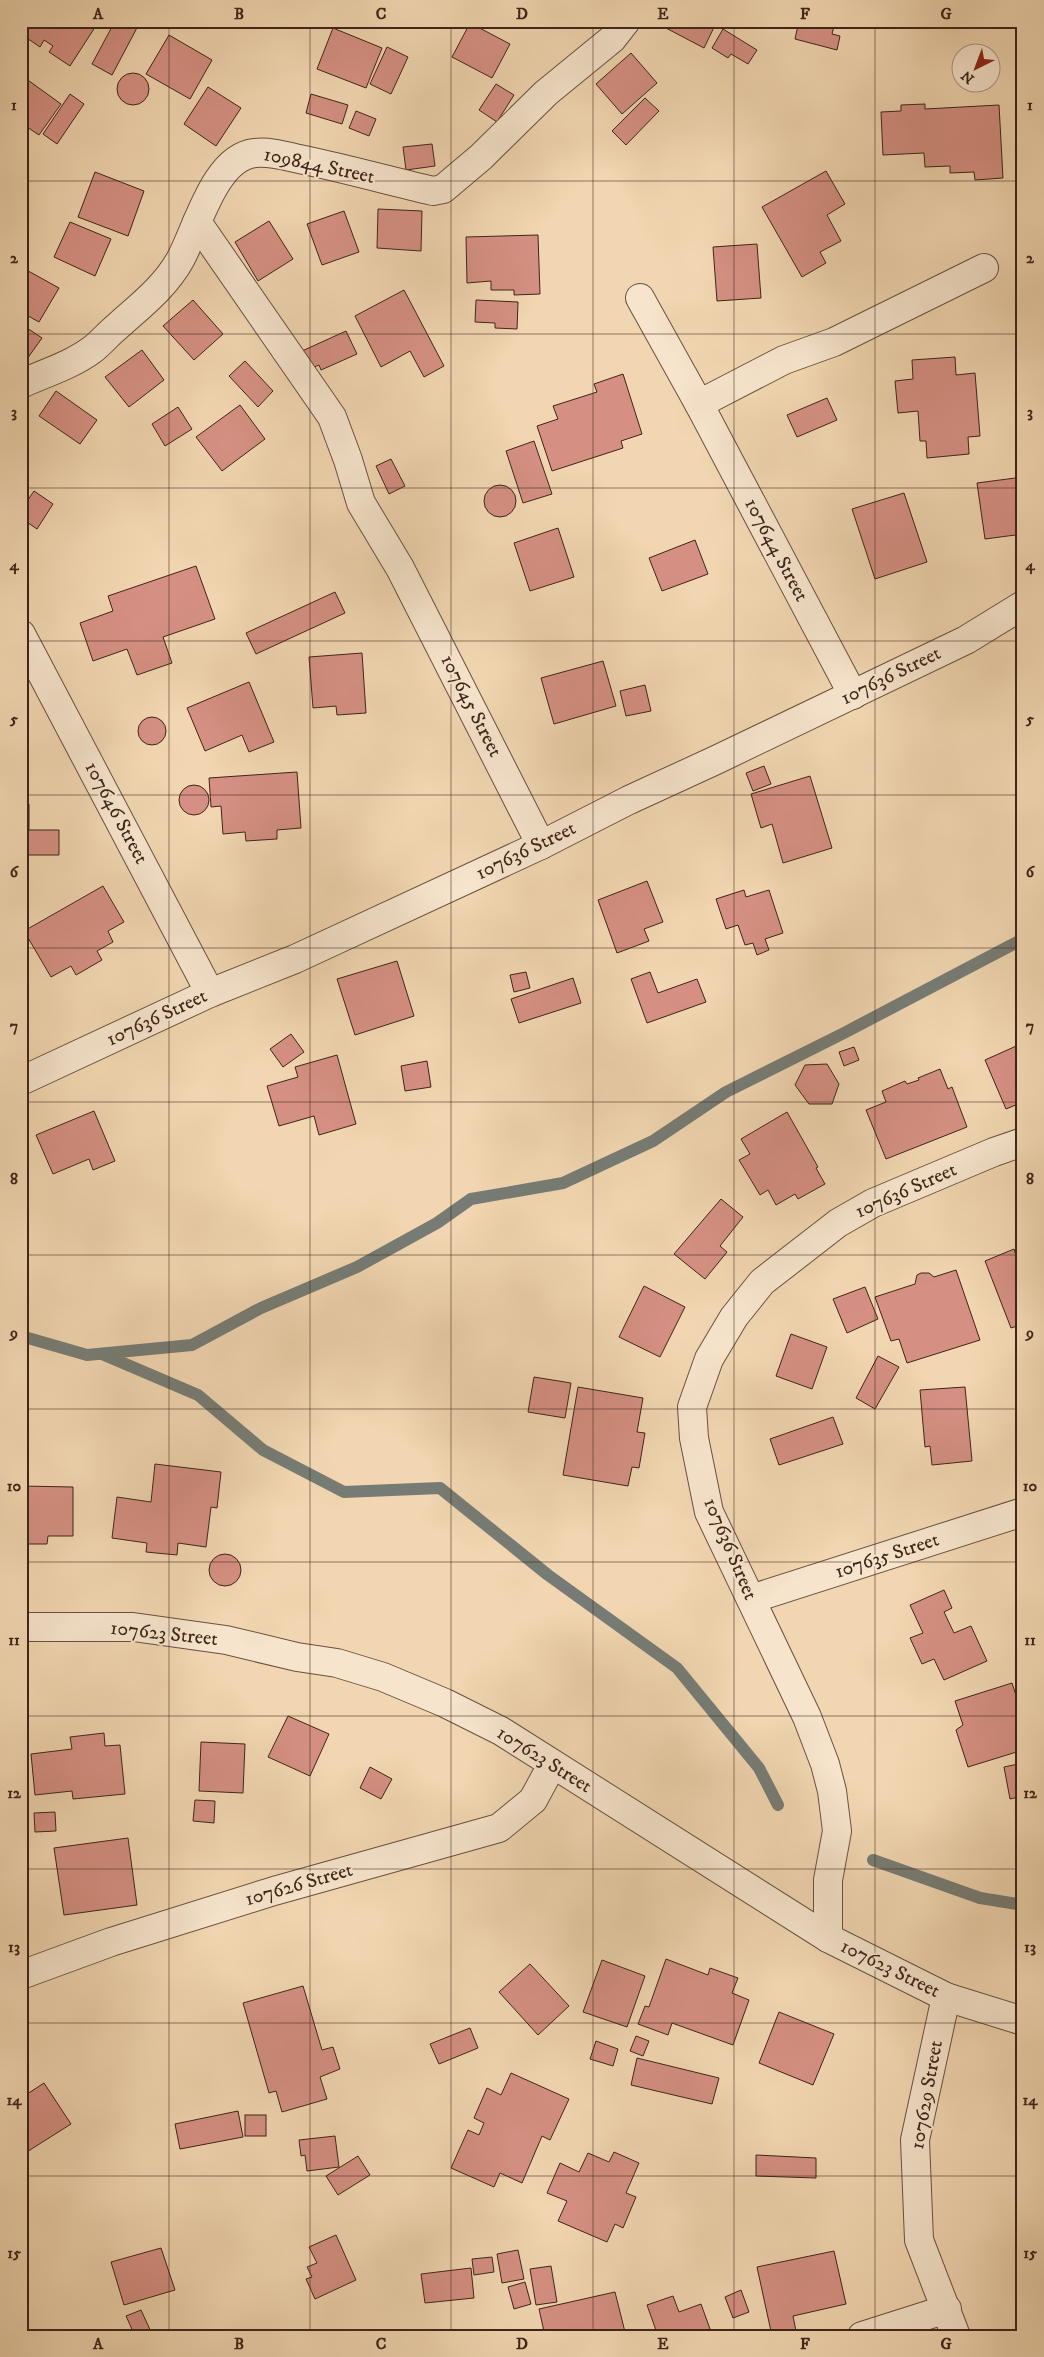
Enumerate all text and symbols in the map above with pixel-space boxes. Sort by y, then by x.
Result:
text: A [92,4,104,24]
text: B [234,4,244,24]
text: C [376,4,386,24]
text: D [516,4,528,24]
text: E [657,4,669,24]
text: F [800,4,810,24]
text: G [940,4,952,24]
north arrow [952,42,1002,92]
text: N [957,66,978,87]
text: 1 [11,95,17,115]
text: 1 [1027,95,1033,115]
street label: 109844 Street [261,142,377,190]
text: 2 [10,248,19,268]
text: 2 [1026,248,1035,268]
text: 3 [11,402,17,422]
text: 3 [1027,402,1033,422]
street label: 107644 Street [738,494,814,606]
text: 4 [8,555,19,575]
text: 4 [1024,555,1035,575]
street label: 107636 Street [837,641,945,711]
street label: 107645 Street [434,651,508,761]
text: 5 [9,709,18,729]
text: 5 [1025,709,1034,729]
street label: 107646 Street [79,758,153,868]
street label: 107636 Street [472,816,580,886]
text: 6 [10,862,20,882]
text: 6 [1026,862,1036,882]
street label: 107636 Street [103,984,211,1052]
text: 7 [10,1016,18,1036]
text: 7 [1026,1016,1034,1036]
street label: 107636 Street [851,1158,961,1224]
text: 8 [10,1169,18,1189]
text: 8 [1026,1169,1034,1189]
text: 9 [9,1323,18,1343]
text: 9 [1025,1323,1034,1343]
text: 10 [7,1476,22,1496]
text: 10 [1023,1476,1038,1496]
street label: 107636 Street [697,1494,763,1604]
street label: 107635 Street [832,1527,942,1585]
street label: 107623 Street [109,1616,219,1652]
text: 11 [8,1630,20,1650]
text: 11 [1024,1630,1036,1650]
street label: 107623 Street [492,1721,596,1799]
text: 12 [7,1783,22,1803]
text: 12 [1023,1783,1038,1803]
street label: 107626 Street [242,1858,356,1912]
street label: 107623 Street [836,1934,944,2004]
text: 13 [8,1937,20,1957]
text: 13 [1024,1937,1036,1957]
street label: 107629 Street [905,2039,949,2151]
text: 14 [6,2090,22,2110]
text: 14 [1022,2090,1038,2110]
text: 15 [7,2243,21,2263]
text: 15 [1023,2243,1037,2263]
text: A [92,2334,104,2354]
text: B [234,2334,244,2354]
text: C [376,2334,386,2354]
text: D [516,2334,528,2354]
text: E [657,2334,669,2354]
text: F [800,2334,810,2354]
text: G [940,2334,952,2354]

